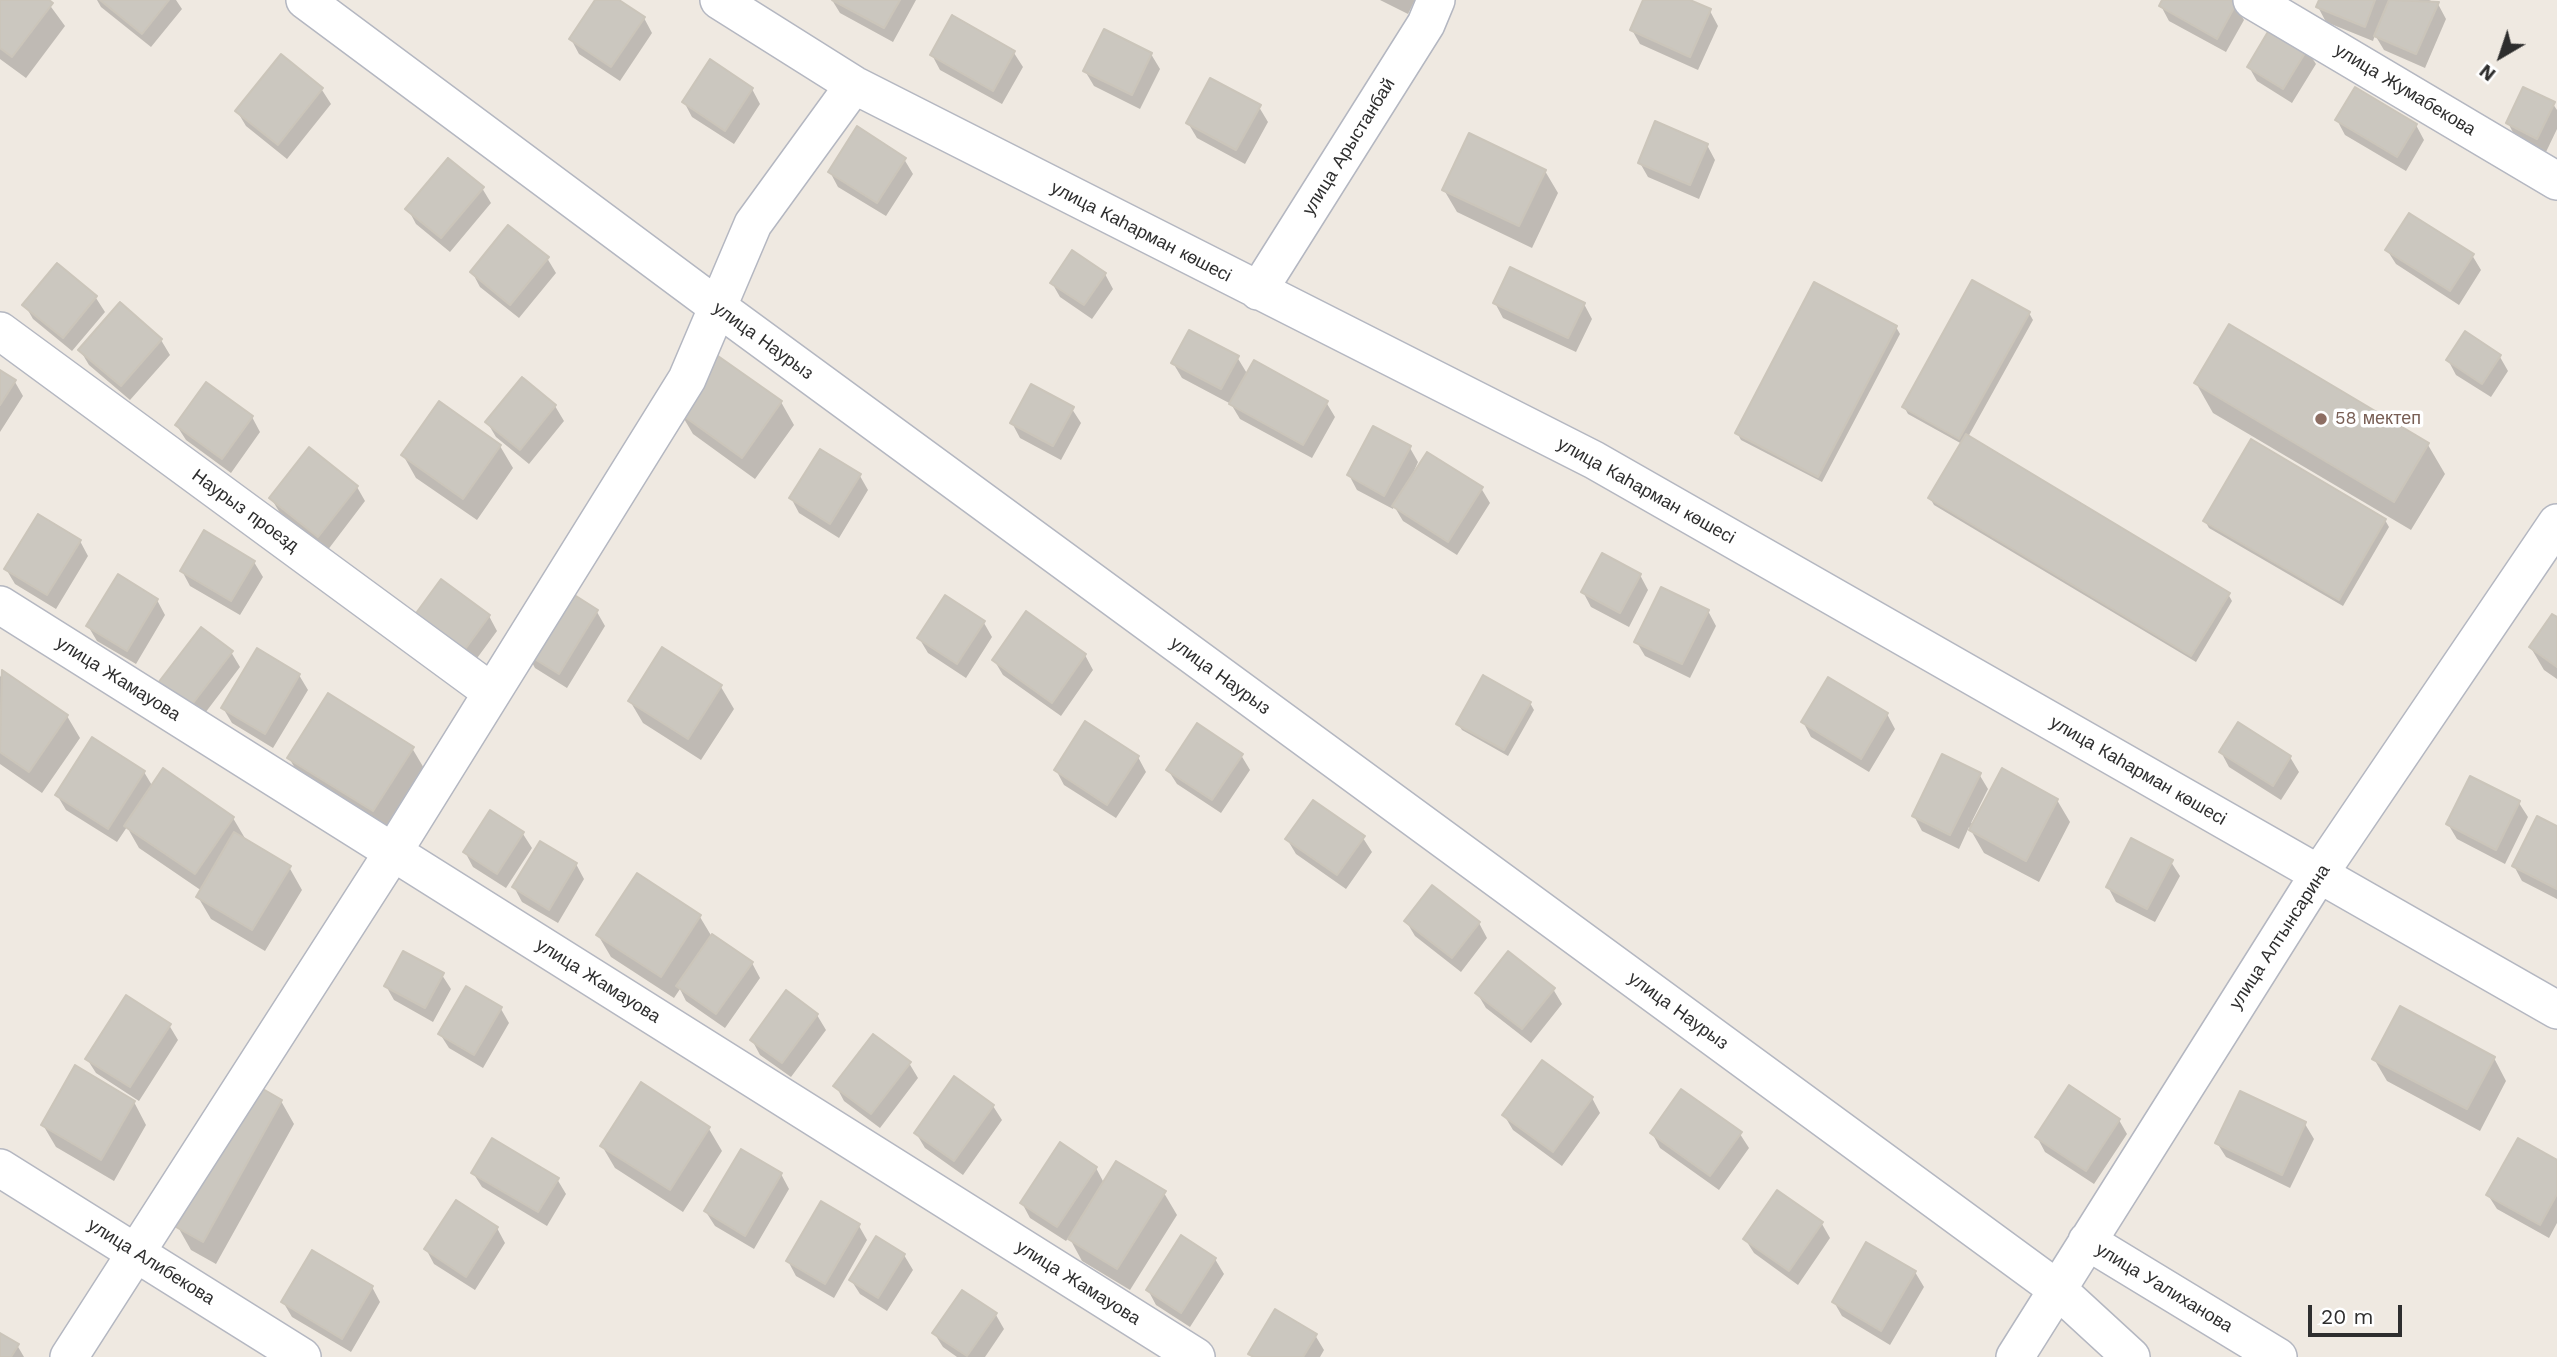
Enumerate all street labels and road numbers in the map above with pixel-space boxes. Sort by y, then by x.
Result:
street label: улица Жумабекова [2331,39,2479,141]
street label: улица Арыстанбай [1298,74,1400,220]
street label: улица Каһарман көшесі [1047,177,1235,287]
street label: улица Наурыз [709,297,817,385]
street label: улица Каһарман көшесі [1553,433,1739,549]
street label: Наурыз проезд [187,465,303,557]
street label: улица Жамауова [52,632,184,726]
street label: улица Наурыз [1166,632,1274,720]
street label: улица Каһарман көшесі [2046,712,2230,830]
street label: улица Алтынсарина [2225,861,2335,1013]
street label: улица Жамауова [532,934,664,1028]
street label: улица Наурыз [1624,967,1732,1055]
street label: улица Алибекова [83,1214,219,1310]
street label: улица Жамауова [1012,1236,1144,1330]
street label: улица Уалиханова [2092,1239,2236,1337]

